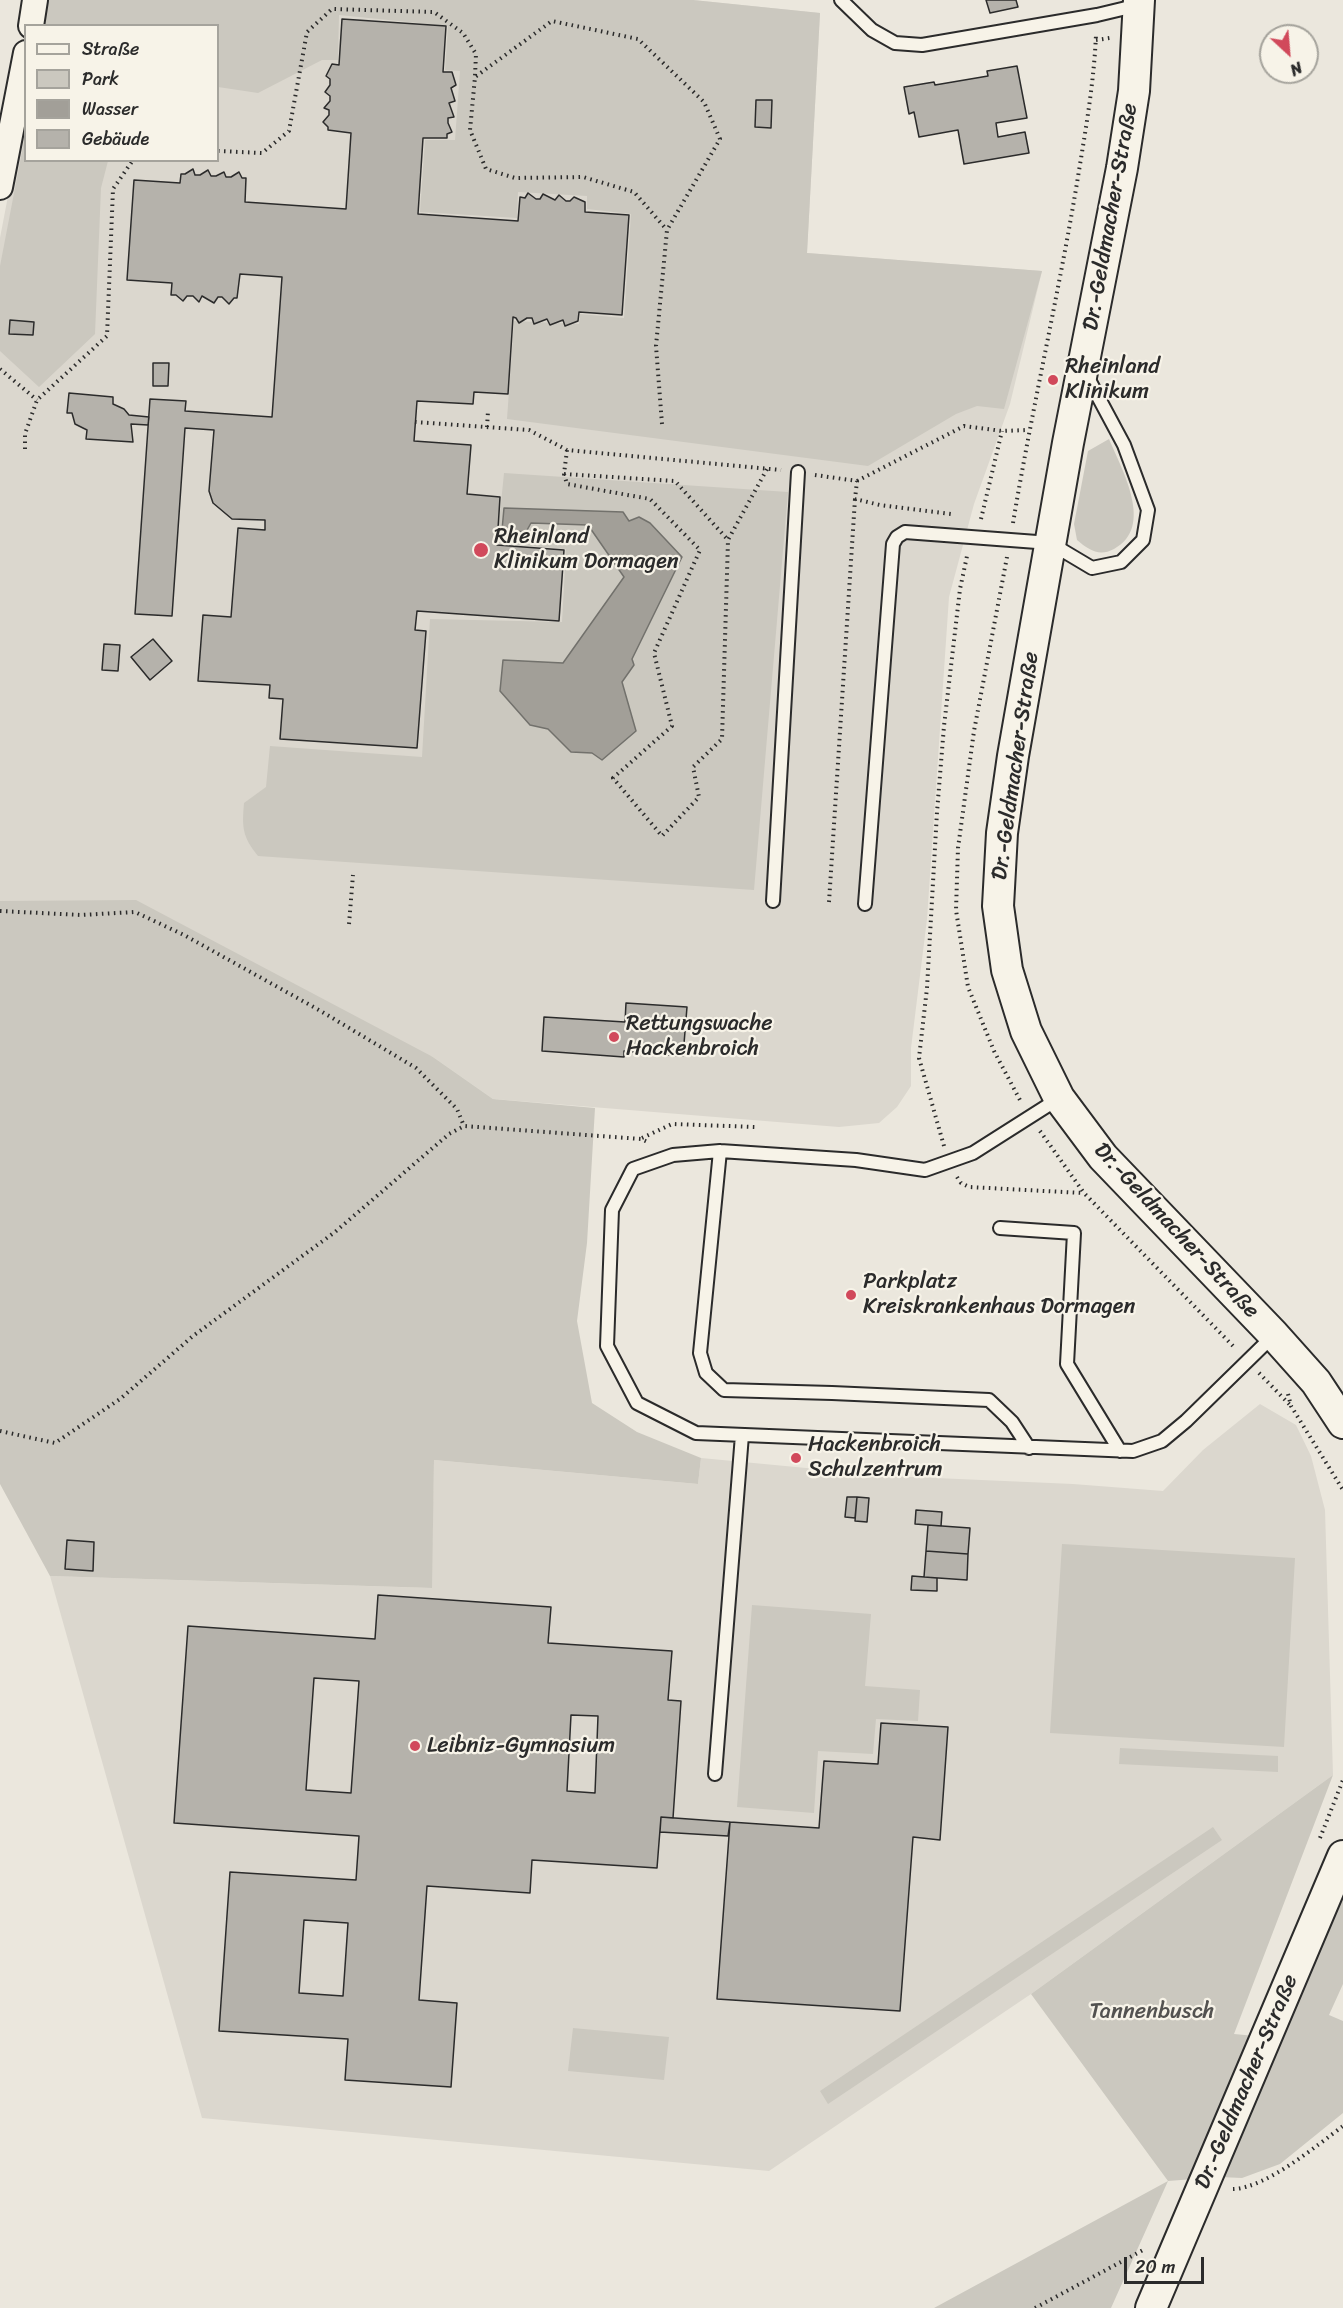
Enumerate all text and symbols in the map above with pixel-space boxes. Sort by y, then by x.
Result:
legend [24,24,219,162]
north arrow [1259,24,1319,84]
text: Straße [82,33,139,65]
text: N [1285,53,1308,84]
text: Park [82,63,119,95]
text: Wasser [82,93,138,125]
street label: Dr.-Geldmacher-Straße [1078,101,1144,333]
text: Gebäude [82,123,149,155]
place label: Rheinland Klinikum [1065,354,1160,406]
marker: Rheinland Klinikum [1046,373,1060,387]
place label: Rheinland Klinikum Dormagen [494,524,679,576]
marker: Rheinland Klinikum Dormagen [472,541,490,559]
street label: Dr.-Geldmacher-Straße [987,650,1045,882]
place label: Rettungswache Hackenbroich [626,1011,773,1062]
marker: Rettungswache Hackenbroich [607,1030,621,1044]
street label: Dr.-Geldmacher-Straße [1088,1138,1264,1324]
place label: Parkplatz Kreiskrankenhaus Dormagen [863,1269,1135,1320]
marker: Parkplatz Kreiskrankenhaus Dormagen [844,1288,858,1302]
place label: Hackenbroich Schulzentrum [808,1432,943,1484]
marker: Hackenbroich Schulzentrum [789,1451,803,1465]
place label: Leibniz-Gymnasium [427,1733,615,1759]
marker: Leibniz-Gymnasium [408,1739,422,1753]
street label: Dr.-Geldmacher-Straße [1190,1971,1304,2193]
park label: Tannenbusch [1090,1999,1214,2025]
scale bar [1127,2245,1206,2283]
text: 20 m [1135,2251,1175,2283]

